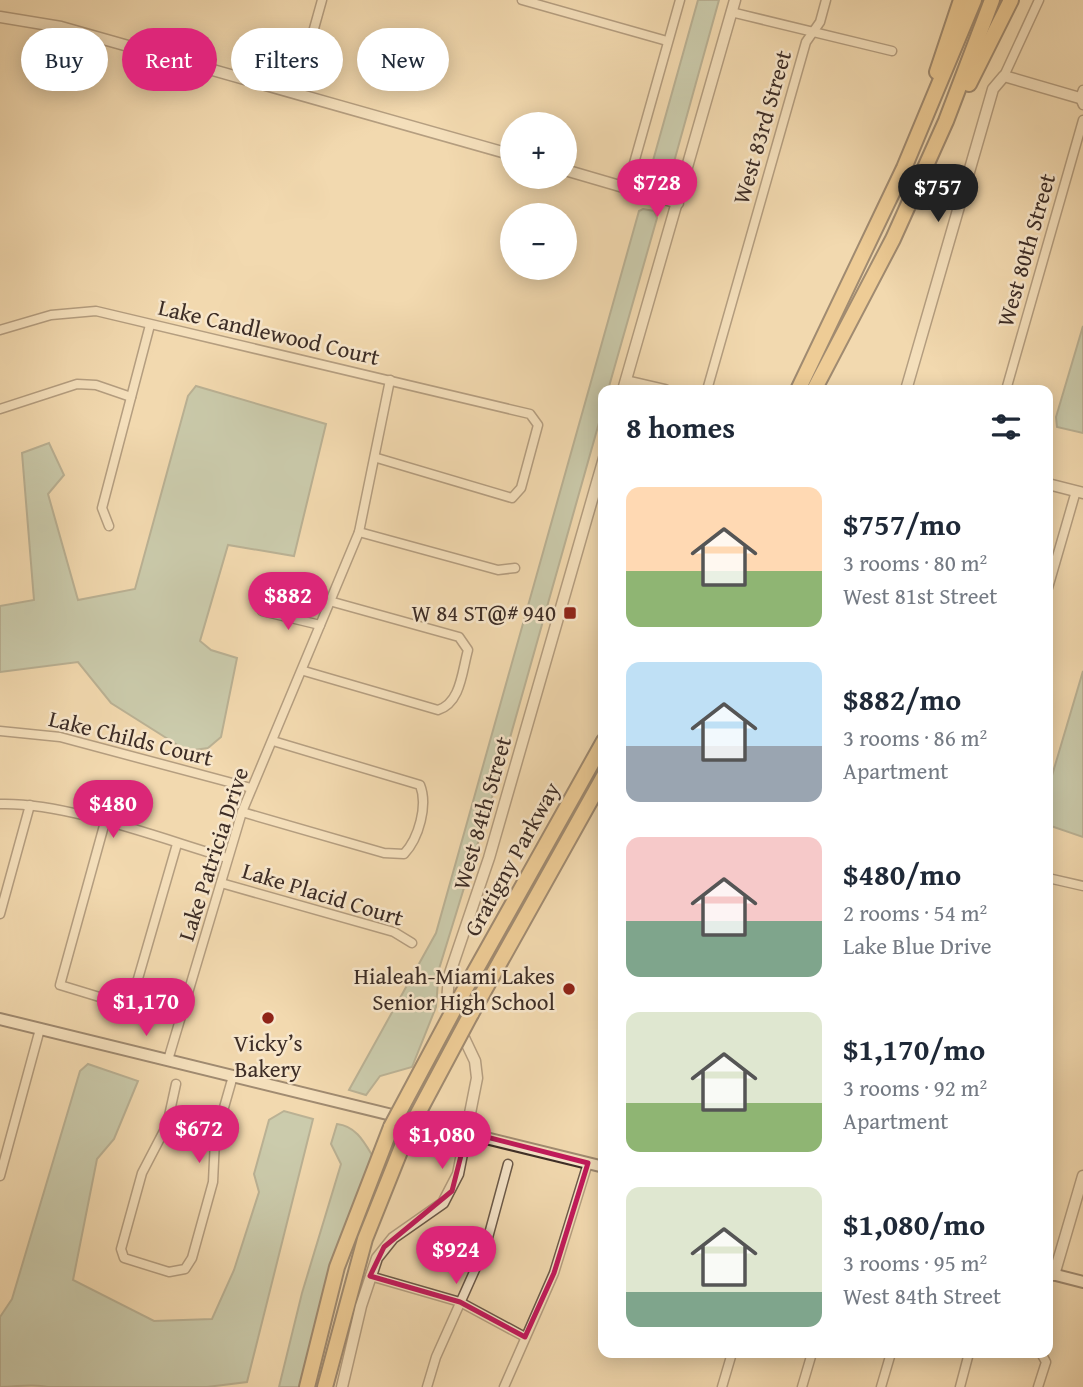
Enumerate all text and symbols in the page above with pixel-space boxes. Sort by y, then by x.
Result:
chip: Buy [21,28,108,91]
chip: Rent [122,28,217,91]
chip: Filters [231,28,343,91]
chip: New [357,28,449,91]
street label: West 83rd Street [724,46,799,208]
map controls [500,112,577,280]
button: + [500,112,577,189]
pin: $728 [616,160,698,219]
pin: $757 [897,164,979,224]
text: $728 [633,165,681,198]
street label: West 80th Street [988,169,1063,330]
text: $757 [914,170,962,203]
button: − [500,203,577,280]
street label: Lake Candlewood Court [155,290,383,373]
text: 8 homes [626,405,735,449]
icon: filters [987,408,1025,446]
text: $757/mo [843,502,961,546]
icon: home [682,515,766,599]
text: 3 rooms · 80 m² [843,546,987,579]
pin: $882 [247,572,329,632]
text: $882 [264,578,312,611]
text: West 81st Street [843,579,997,612]
place label: W 84 ST@# 940 [412,596,556,629]
marker: W 84 ST@# 940 [562,605,578,621]
text: $882/mo [843,677,961,721]
icon: home [682,690,766,774]
street label: Lake Childs Court [46,701,217,774]
text: 3 rooms · 86 m² [843,721,987,754]
street label: West 84th Street [444,732,519,893]
text: Apartment [843,754,948,787]
street label: Lake Patricia Drive [169,763,256,945]
street label: Gratigny Parkway [455,775,568,942]
pin: $480 [72,780,154,840]
text: $480 [89,786,137,819]
text: $480/mo [843,852,961,896]
street label: Lake Placid Court [238,853,408,934]
icon: home [682,865,766,949]
text: 2 rooms · 54 m² [843,896,987,929]
text: Lake Blue Drive [843,929,992,962]
place label: Hialeah-Miami Lakes Senior High School [354,959,555,1018]
pin: $1,170 [89,978,203,1038]
marker: Hialeah-Miami Lakes Senior High School [561,981,577,997]
text: $1,170 [113,984,179,1017]
marker: Vicky’s Bakery [260,1010,276,1026]
place label: Vicky’s Bakery [233,1026,303,1085]
text: $1,170/mo [843,1027,985,1071]
icon: home [682,1040,766,1124]
text: 3 rooms · 92 m² [843,1071,987,1104]
text: Apartment [843,1104,948,1137]
pin: $672 [158,1106,240,1165]
text: $672 [175,1111,223,1144]
pin: $1,080 [385,1112,499,1171]
text: $1,080 [409,1117,475,1150]
text: $1,080/mo [843,1202,985,1246]
icon: home [682,1215,766,1299]
pin: $924 [415,1226,497,1286]
text: $924 [432,1232,480,1265]
text: 3 rooms · 95 m² [843,1246,987,1279]
text: West 84th Street [843,1279,1001,1312]

